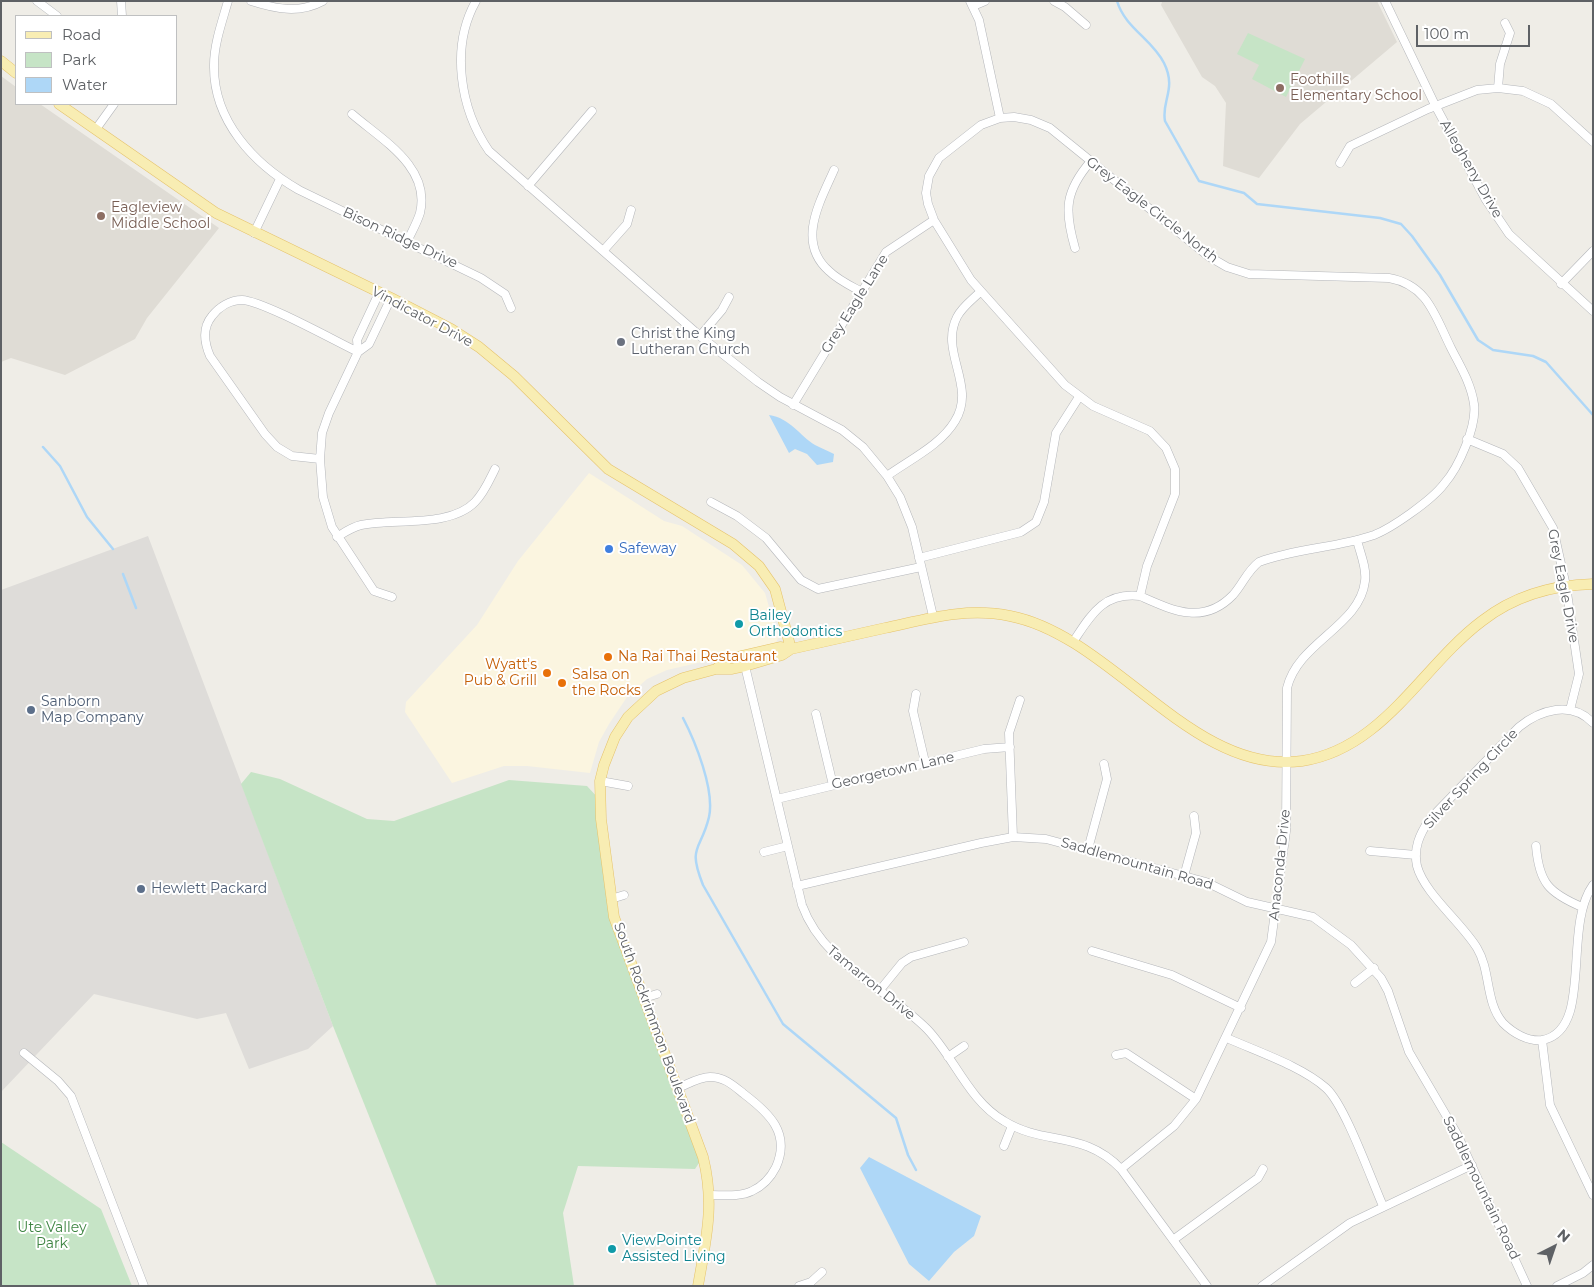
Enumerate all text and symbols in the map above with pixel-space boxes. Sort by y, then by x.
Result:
legend [15,15,178,105]
scale bar [1419,15,1533,47]
text: 100 m [1424,24,1469,43]
text: Road [62,25,101,44]
text: Park [62,50,96,69]
place label: Foothills Elementary School [1290,72,1422,104]
text: Water [62,75,108,94]
marker: Foothills Elementary School [1274,82,1286,94]
street label: Allegheny Drive [1436,117,1506,221]
street label: Grey Eagle Circle North [1083,153,1221,267]
place label: Eagleview Middle School [111,200,210,232]
street label: Bison Ridge Drive [340,204,460,272]
marker: Eagleview Middle School [95,210,107,222]
street label: Grey Eagle Lane [818,252,892,356]
street label: Vindicator Drive [368,283,476,351]
place label: Christ the King Lutheran Church [631,326,750,358]
marker: Christ the King Lutheran Church [615,336,627,348]
street label: Grey Eagle Drive [1544,528,1582,644]
place label: Safeway [619,541,676,557]
marker: Safeway [603,543,615,555]
place label: Bailey Orthodontics [749,608,842,640]
marker: Bailey Orthodontics [733,618,745,630]
place label: Na Rai Thai Restaurant [618,649,777,665]
marker: Na Rai Thai Restaurant [602,651,614,663]
place label: Wyatt's Pub & Grill [464,657,537,690]
marker: Wyatt's Pub & Grill [541,667,553,679]
place label: Salsa on the Rocks [572,667,641,700]
marker: Salsa on the Rocks [556,677,568,689]
place label: Sanborn Map Company [41,694,144,726]
marker: Sanborn Map Company [25,704,37,716]
street label: Silver Spring Circle [1420,726,1522,832]
street label: Georgetown Lane [830,749,956,793]
street label: Anaconda Drive [1266,809,1294,921]
street label: Saddlemountain Road [1059,834,1215,894]
place label: Hewlett Packard [151,881,267,897]
marker: Hewlett Packard [135,883,147,895]
street label: South Rockrimmon Boulevard [610,920,698,1126]
street label: Tamarron Drive [824,942,918,1024]
street label: Saddlemountain Road [1439,1113,1523,1263]
park label: Ute Valley Park [17,1220,87,1252]
north arrow [1529,1222,1579,1272]
text: N [1554,1225,1574,1246]
place label: ViewPointe Assisted Living [622,1233,726,1266]
marker: ViewPointe Assisted Living [606,1243,618,1255]

